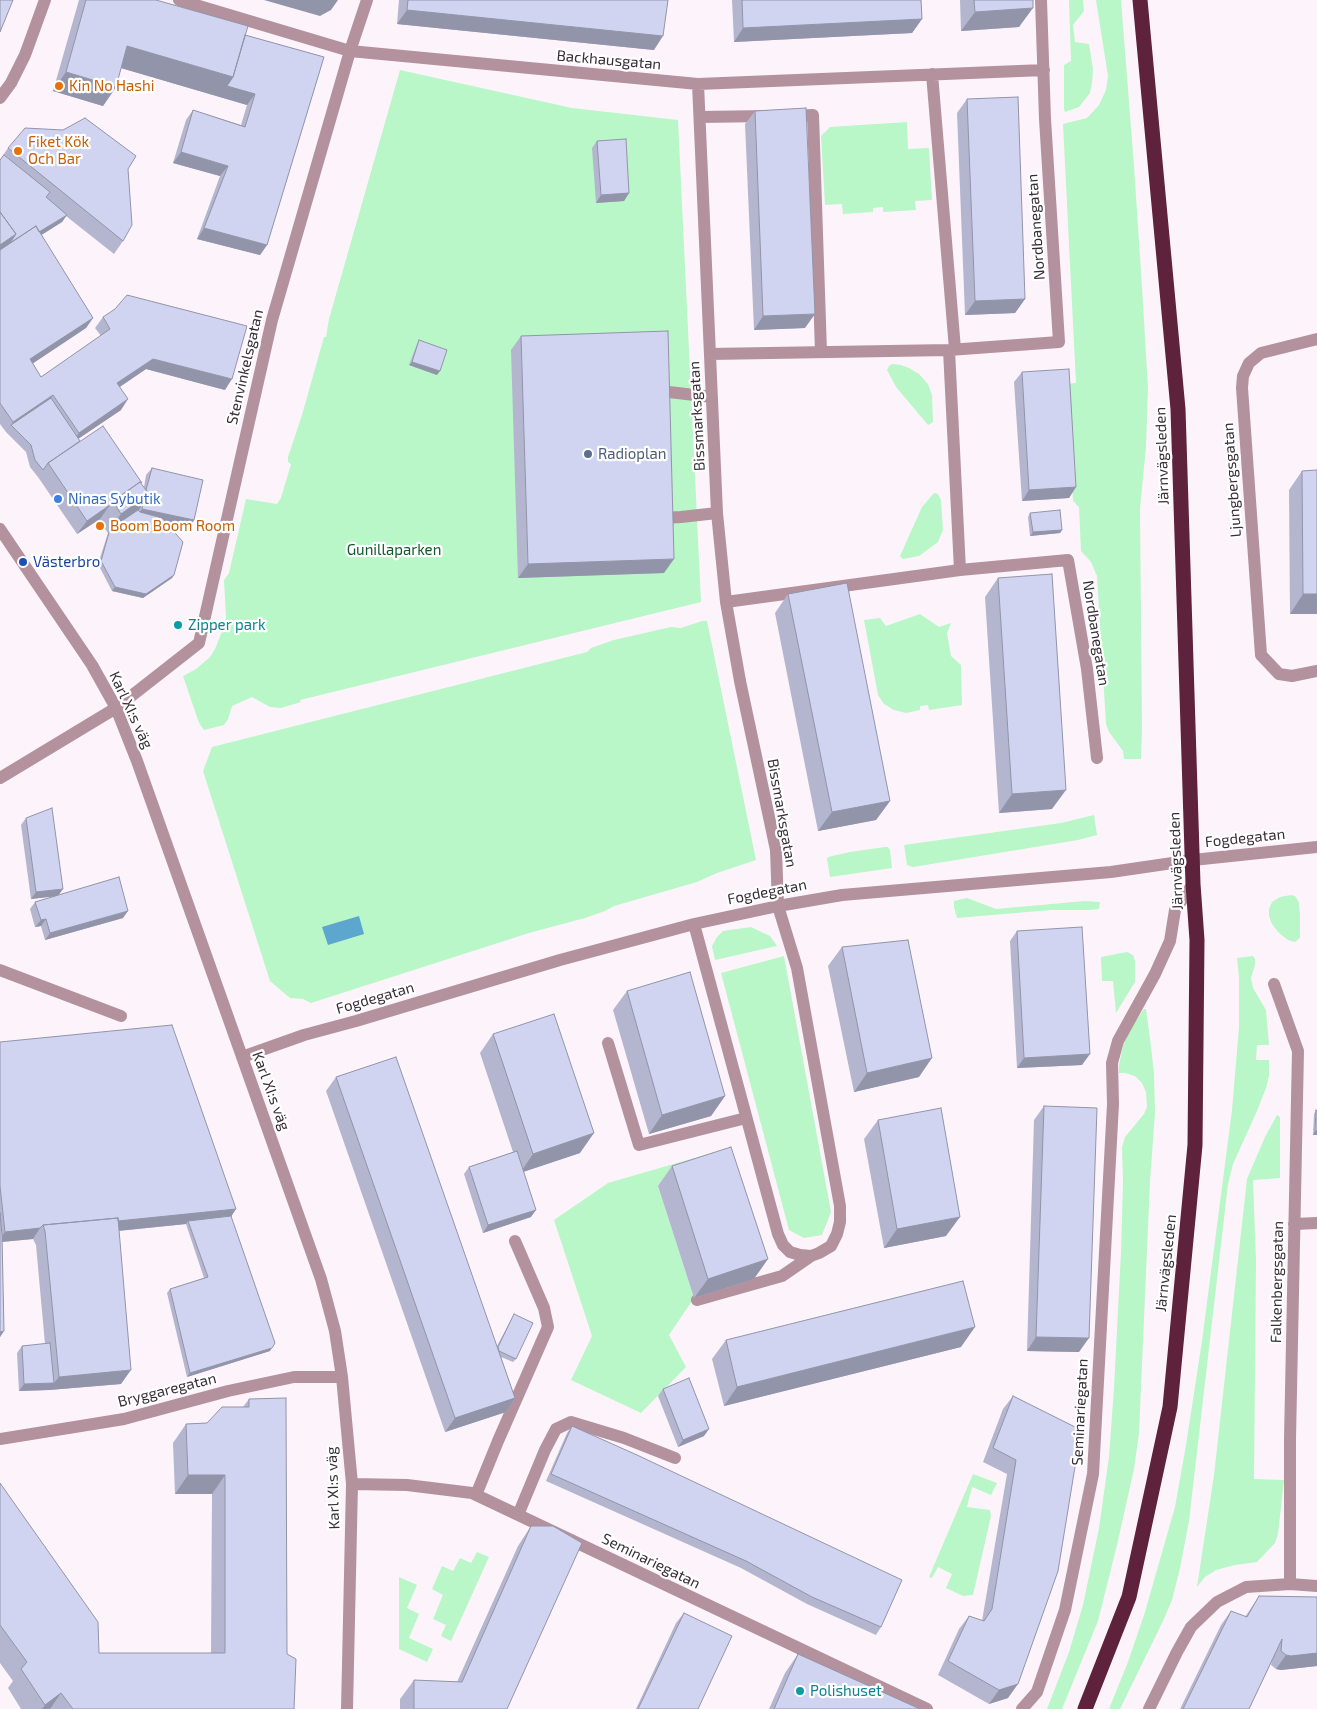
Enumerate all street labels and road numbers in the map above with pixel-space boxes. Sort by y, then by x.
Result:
street label: Backhausgatan [556,46,662,74]
street label: Nordbanegatan [1023,173,1049,281]
street label: Stenvinkelsgatan [223,308,267,426]
street label: Bissmarksgatan [685,361,709,471]
street label: Järnvägsleden [1151,407,1173,505]
street label: Ljungbergsgatan [1219,422,1245,538]
street label: Nordbanegatan [1079,579,1113,687]
street label: Karl XI:s väg [105,669,157,751]
street label: Bissmarksgatan [764,757,800,869]
street label: Järnvägsleden [1165,812,1187,910]
street label: Fogdegatan [1204,825,1286,851]
street label: Fogdegatan [726,875,808,909]
street label: Fogdegatan [334,978,416,1018]
street label: Karl XI:s väg [248,1049,294,1133]
street label: Järnvägsleden [1152,1213,1180,1313]
street label: Falkenbergsgatan [1267,1221,1287,1343]
street label: Seminariegatan [1068,1358,1092,1466]
street label: Bryggaregatan [116,1369,218,1411]
street label: Karl XI:s väg [323,1446,343,1530]
street label: Seminariegatan [599,1529,703,1593]

